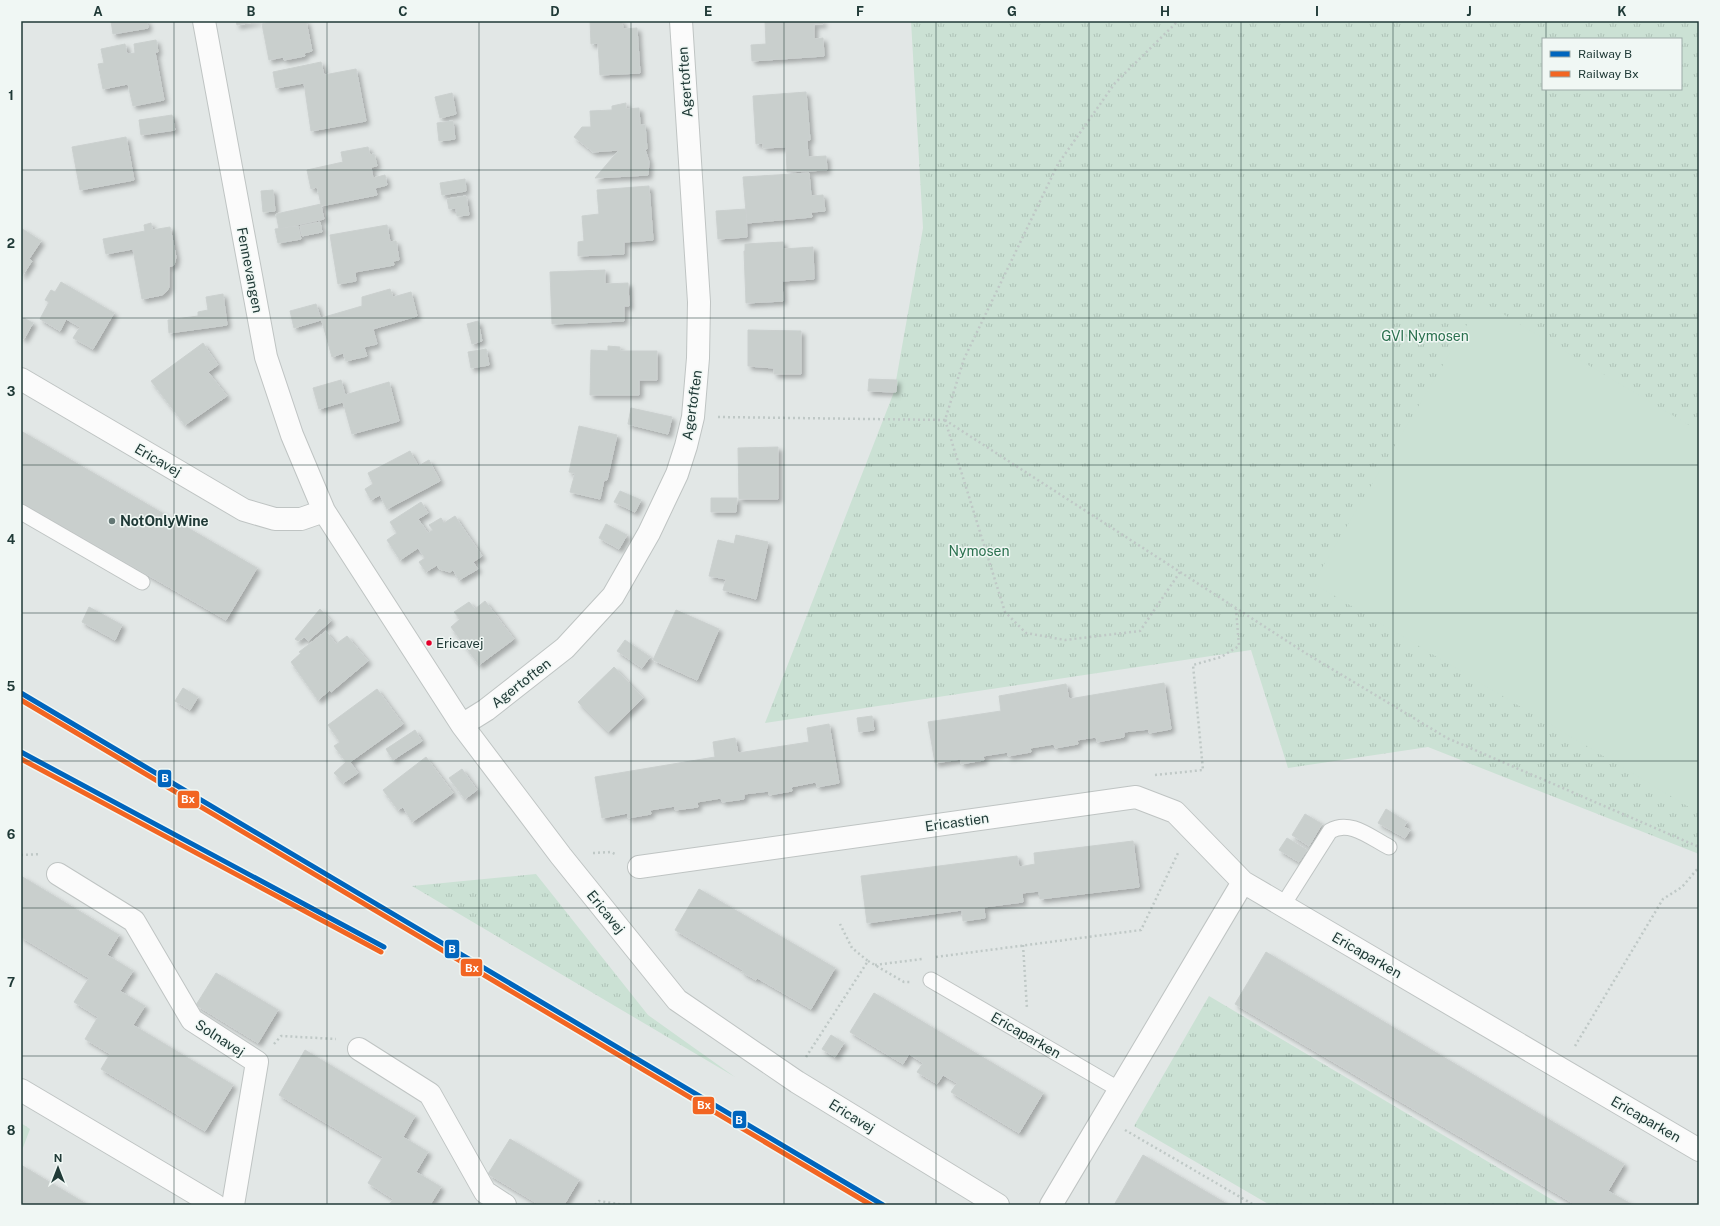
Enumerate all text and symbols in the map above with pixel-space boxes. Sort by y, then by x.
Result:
text: A [93,4,103,19]
text: B [247,4,256,19]
text: C [398,4,408,19]
text: D [550,4,560,19]
text: E [704,4,712,19]
text: F [856,4,864,19]
text: G [1007,4,1017,19]
text: H [1160,4,1170,19]
text: I [1315,4,1319,19]
text: J [1466,4,1472,19]
text: K [1617,4,1627,19]
legend [1542,38,1682,90]
street label: Agertoften [675,46,695,118]
text: Railway B [1578,47,1632,61]
text: Railway Bx [1578,67,1639,81]
text: 1 [8,88,14,103]
street label: Fennevangen [234,226,266,314]
text: 2 [7,236,15,251]
park label: GVI Nymosen [1381,328,1469,344]
street label: Agertoften [679,369,705,441]
text: 3 [7,384,16,399]
street label: Ericavej [132,440,184,480]
place label: NotOnlyWine [120,513,209,529]
marker: NotOnlyWine [107,516,117,526]
text: 4 [7,532,16,547]
park label: Nymosen [948,543,1010,559]
place label: Ericavej [436,636,483,651]
marker: Ericavej [424,638,434,648]
street label: Agertoften [488,655,554,711]
text: 5 [7,679,16,694]
line badge: B [157,769,172,788]
text: B [161,772,169,784]
line badge: Bx [177,790,200,809]
text: Bx [181,793,196,805]
street label: Ericastien [924,810,990,834]
text: 6 [7,827,16,842]
street label: Ericavej [584,887,628,937]
street label: Ericaparken [1329,929,1405,981]
line badge: B [444,939,460,959]
text: B [448,943,456,955]
line badge: Bx [460,958,483,977]
text: Bx [465,962,480,974]
text: 7 [7,975,15,990]
street label: Ericaparken [988,1009,1064,1061]
street label: Solnavej [192,1016,248,1060]
street label: Ericaparken [1608,1093,1684,1145]
line badge: Bx [692,1096,715,1115]
street label: Ericavej [826,1096,878,1136]
text: Bx [697,1099,712,1111]
line badge: B [732,1110,747,1129]
text: B [735,1114,743,1126]
text: 8 [7,1123,16,1138]
north arrow [38,1148,78,1188]
text: N [54,1152,62,1164]

